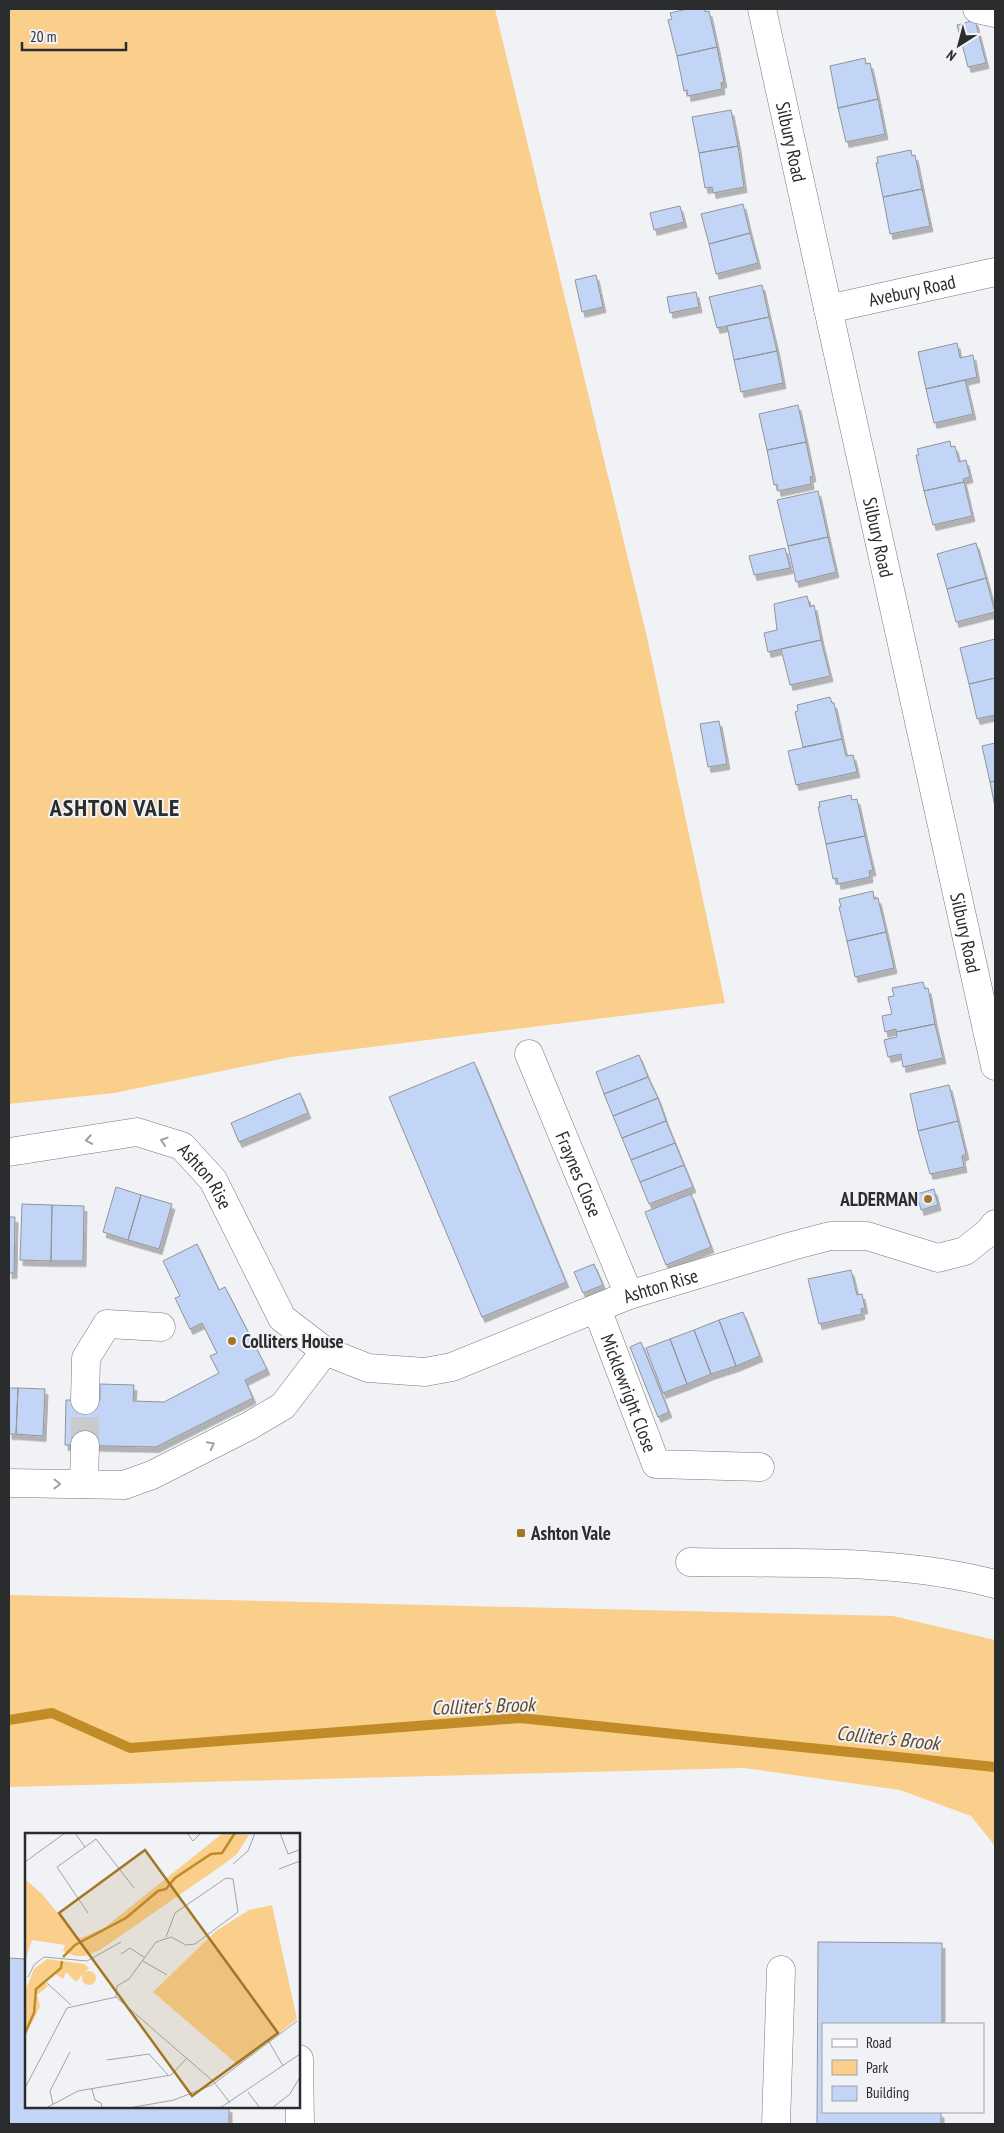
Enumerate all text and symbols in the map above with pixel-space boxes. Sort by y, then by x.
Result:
scale bar [22,20,126,52]
north arrow [934,20,984,70]
text: 20 m [30,27,56,46]
text: N [943,46,960,65]
street label: Silbury Road [771,99,812,184]
street label: Avebury Road [866,269,958,312]
street label: Silbury Road [858,495,899,580]
district label: ASHTON VALE [49,792,180,823]
street label: Silbury Road [945,890,986,975]
street label: Fraynes Close [550,1128,607,1220]
one-way arrow [85,1135,94,1145]
one-way arrow [161,1136,169,1146]
street label: Ashton Rise [173,1138,238,1213]
place label: ALDERMAN [839,1187,918,1211]
marker: ALDERMAN [922,1193,934,1205]
street label: Ashton Rise [619,1263,701,1308]
place label: Colliters House [242,1329,344,1353]
street label: Micklewright Close [596,1331,662,1456]
marker: Colliters House [226,1335,238,1347]
one-way arrow [206,1441,215,1451]
one-way arrow [54,1479,62,1489]
place label: Ashton Vale [530,1521,611,1545]
marker: Ashton Vale [515,1527,527,1539]
water label: Colliter's Brook [431,1691,537,1721]
water label: Colliter's Brook [835,1720,943,1757]
inset map [25,1833,300,2108]
legend [822,2023,984,2113]
text: Road [866,2033,892,2052]
text: Park [866,2058,888,2077]
text: Building [866,2083,909,2102]

